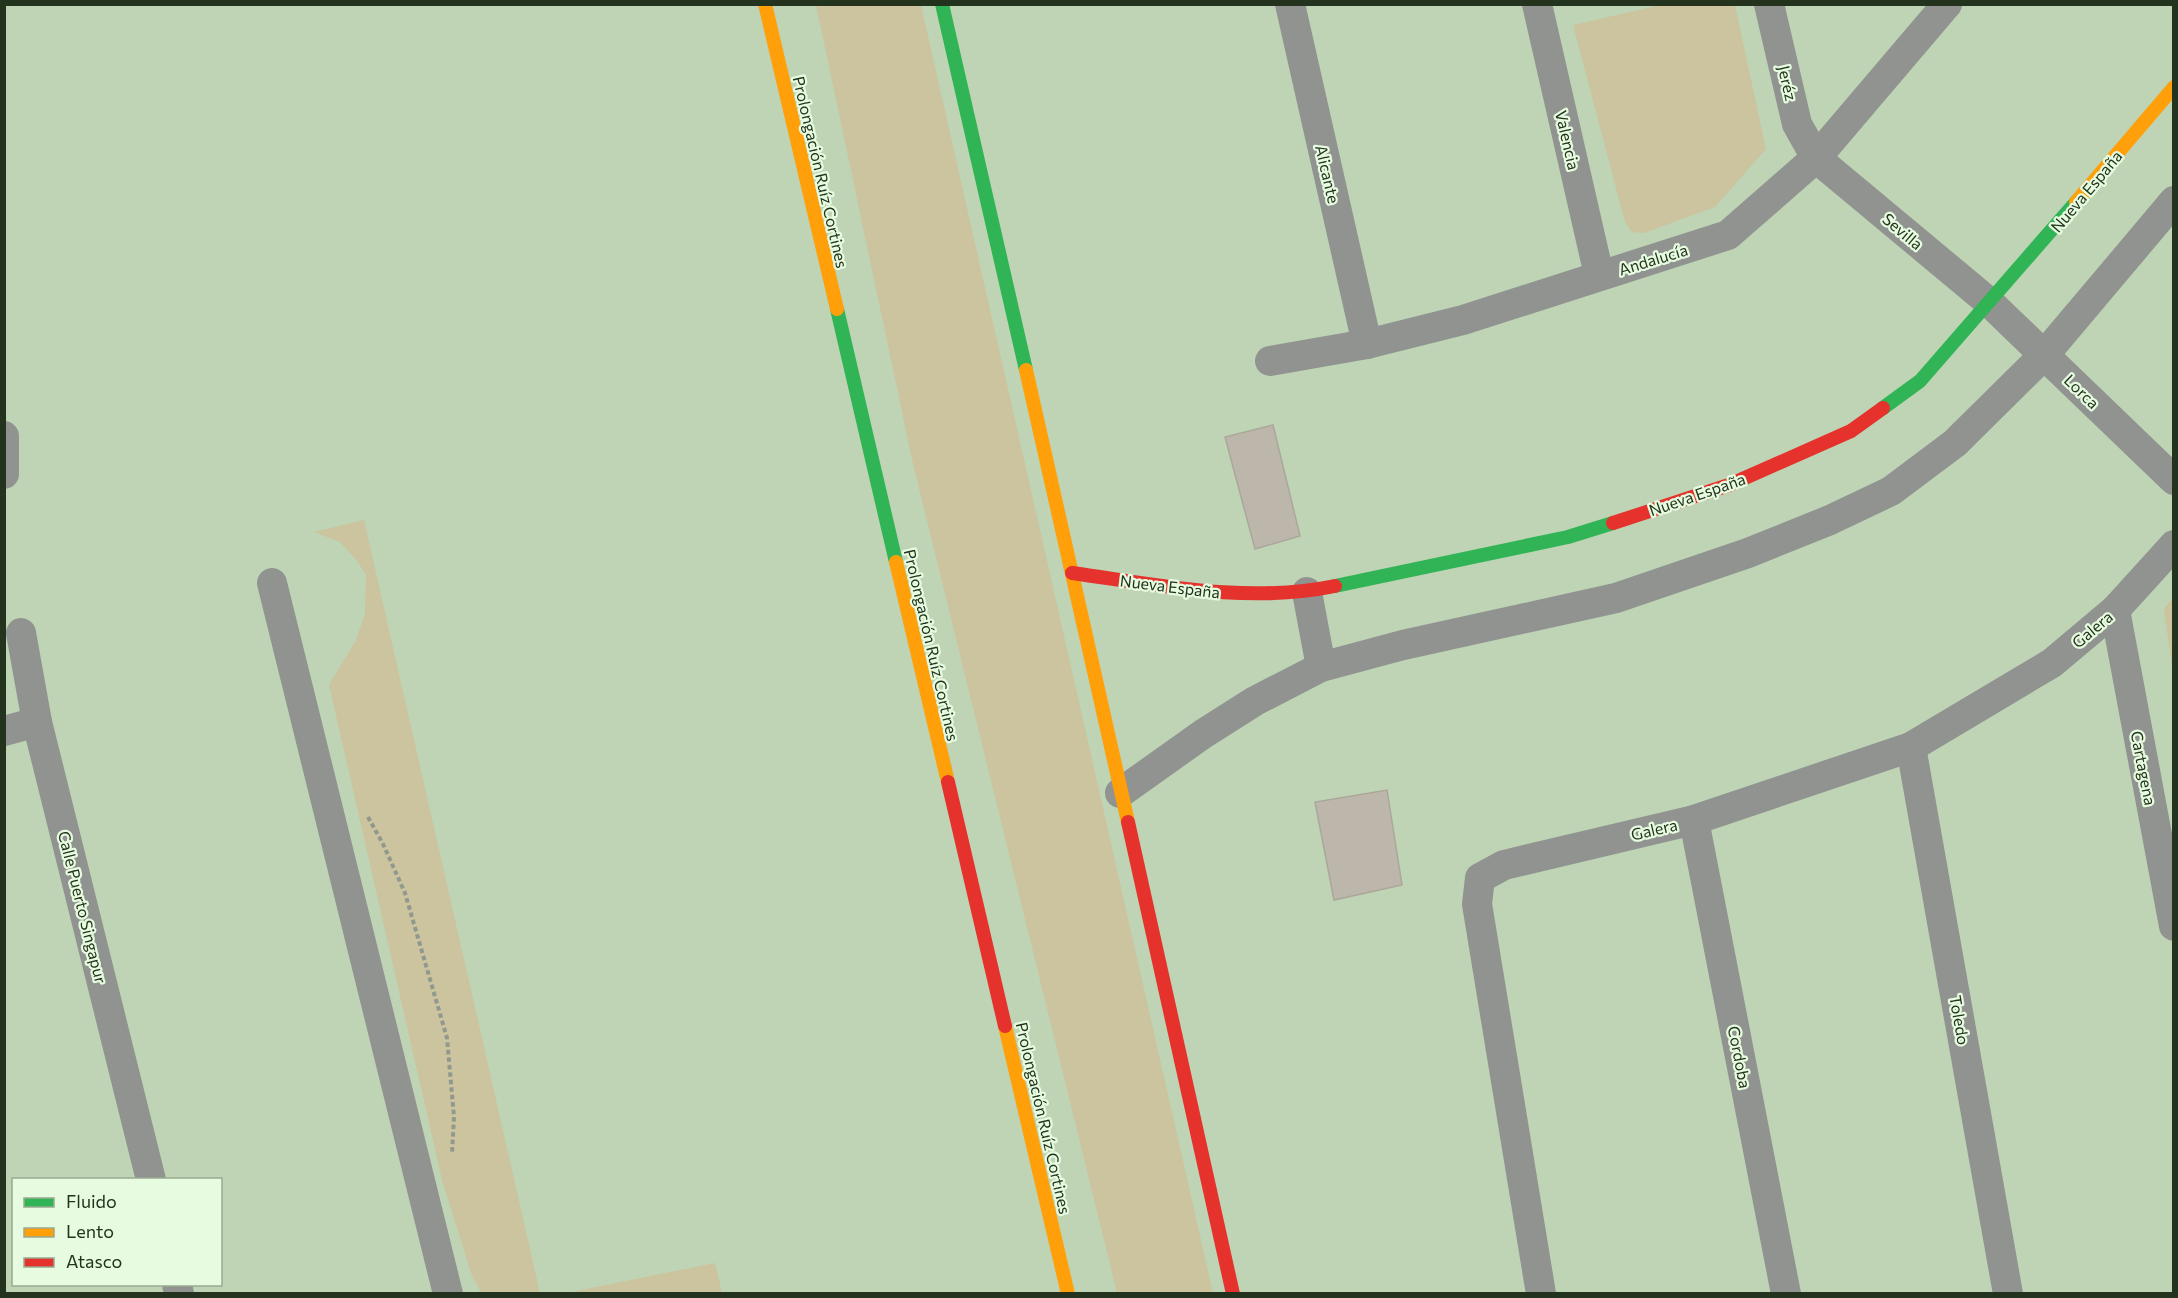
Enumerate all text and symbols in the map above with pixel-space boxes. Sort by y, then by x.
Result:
street label: Jeréz [1775,64,1801,103]
street label: Prolongación Ruíz Cortines [790,74,852,270]
street label: Valencia [1552,108,1584,172]
street label: Alicante [1312,143,1344,205]
street label: Nueva España [2046,146,2126,236]
street label: Sevilla [1879,209,1927,253]
street label: Andalucía [1616,240,1690,278]
street label: Lorca [2061,370,2103,412]
street label: Nueva España [1646,469,1748,519]
street label: Prolongación Ruíz Cortines [901,547,963,743]
street label: Nueva España [1119,570,1221,602]
street label: Galera [2068,607,2116,651]
street label: Cartagena [2128,729,2160,807]
street label: Galera [1629,814,1679,844]
street label: Calle Puerto Singapur [55,829,111,986]
street label: Toledo [1946,994,1974,1046]
street label: Prolongación Ruíz Cortines [1013,1020,1075,1216]
street label: Cordoba [1725,1024,1755,1090]
legend [12,1178,222,1286]
text: Fluido [66,1190,117,1212]
text: Lento [66,1220,114,1242]
text: Atasco [66,1250,122,1272]

